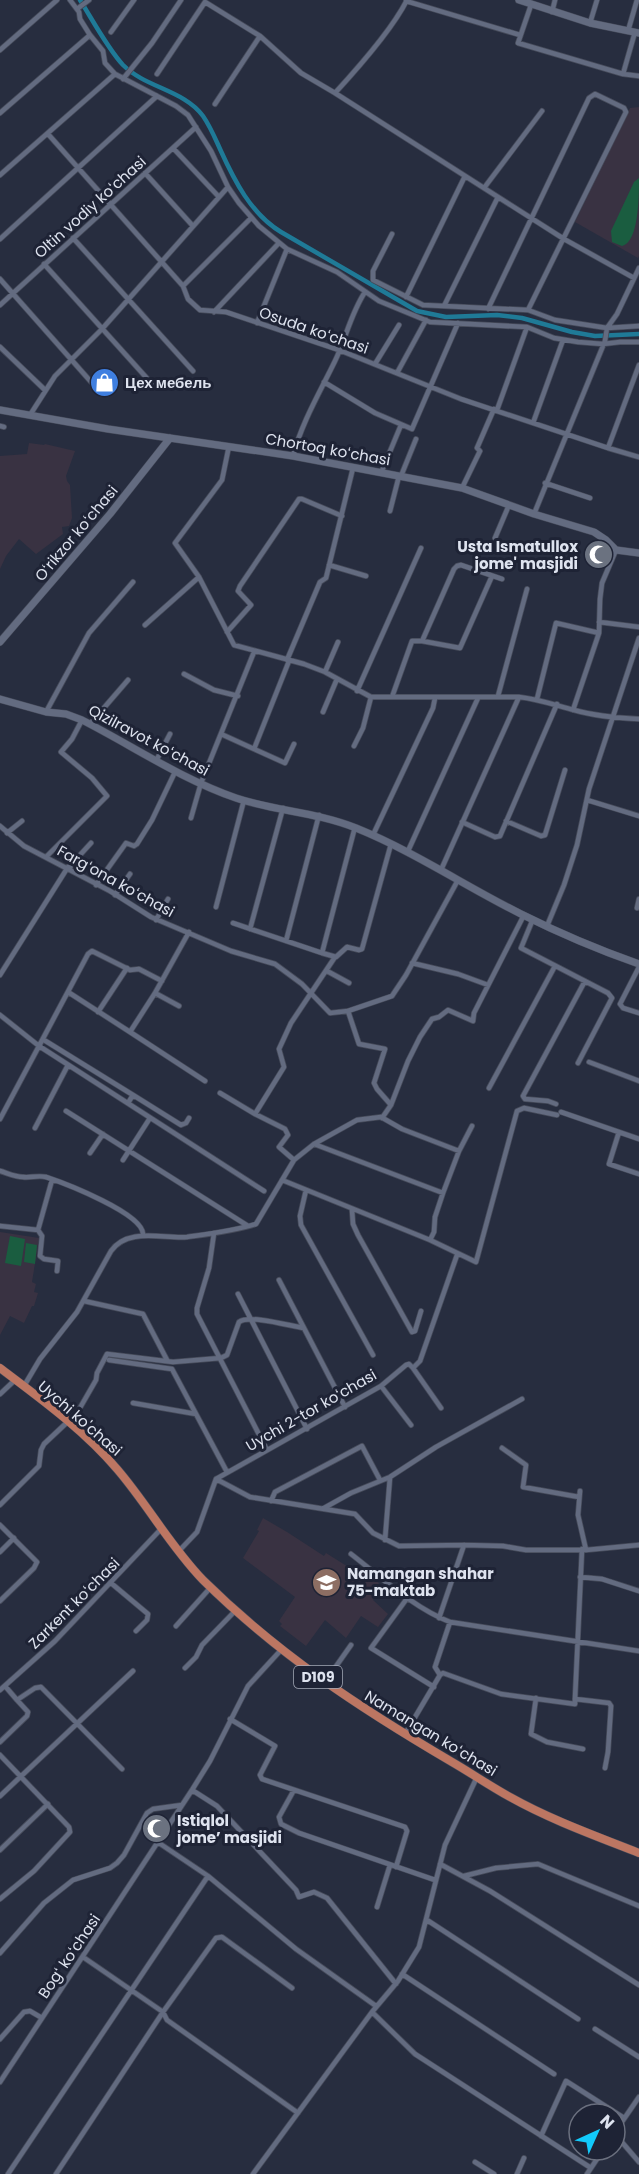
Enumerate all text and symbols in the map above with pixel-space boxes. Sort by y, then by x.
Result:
street label: Oltin vodiy koʻchasi [30,151,150,263]
street label: Osuda koʻchasi [256,301,372,359]
shop icon: Цех мебель [88,366,120,398]
place label: Цех мебель [125,372,211,393]
street label: Chortoq koʻchasi [264,428,392,470]
street label: Oʻrikzor koʻchasi [30,481,122,585]
place label: Usta Ismatullox jome' masjidi [457,536,578,574]
mosque icon: Usta Ismatullox jome' masjidi [583,539,615,571]
street label: Qizilravot koʻchasi [85,699,213,781]
street label: Fargʻona koʻchasi [54,840,178,922]
street label: Uychi 2-tor koʻchasi [242,1364,380,1456]
street label: Uychi ko'chasi [33,1376,127,1460]
street label: Zarkent koʻchasi [24,1553,124,1653]
place label: Namangan shahar 75-maktab [347,1563,494,1601]
school or university icon: Namangan shahar 75-maktab [310,1566,342,1598]
road number: D109 [294,1666,342,1688]
street label: Namangan koʻchasi [361,1685,501,1781]
place label: Istiqlol jome’ masjidi [176,1810,282,1848]
mosque icon: Istiqlol jome’ masjidi [140,1813,172,1845]
street label: Bogʻ koʻchasi [33,1910,105,2002]
north arrow [567,2102,627,2162]
text: N [595,2109,620,2134]

